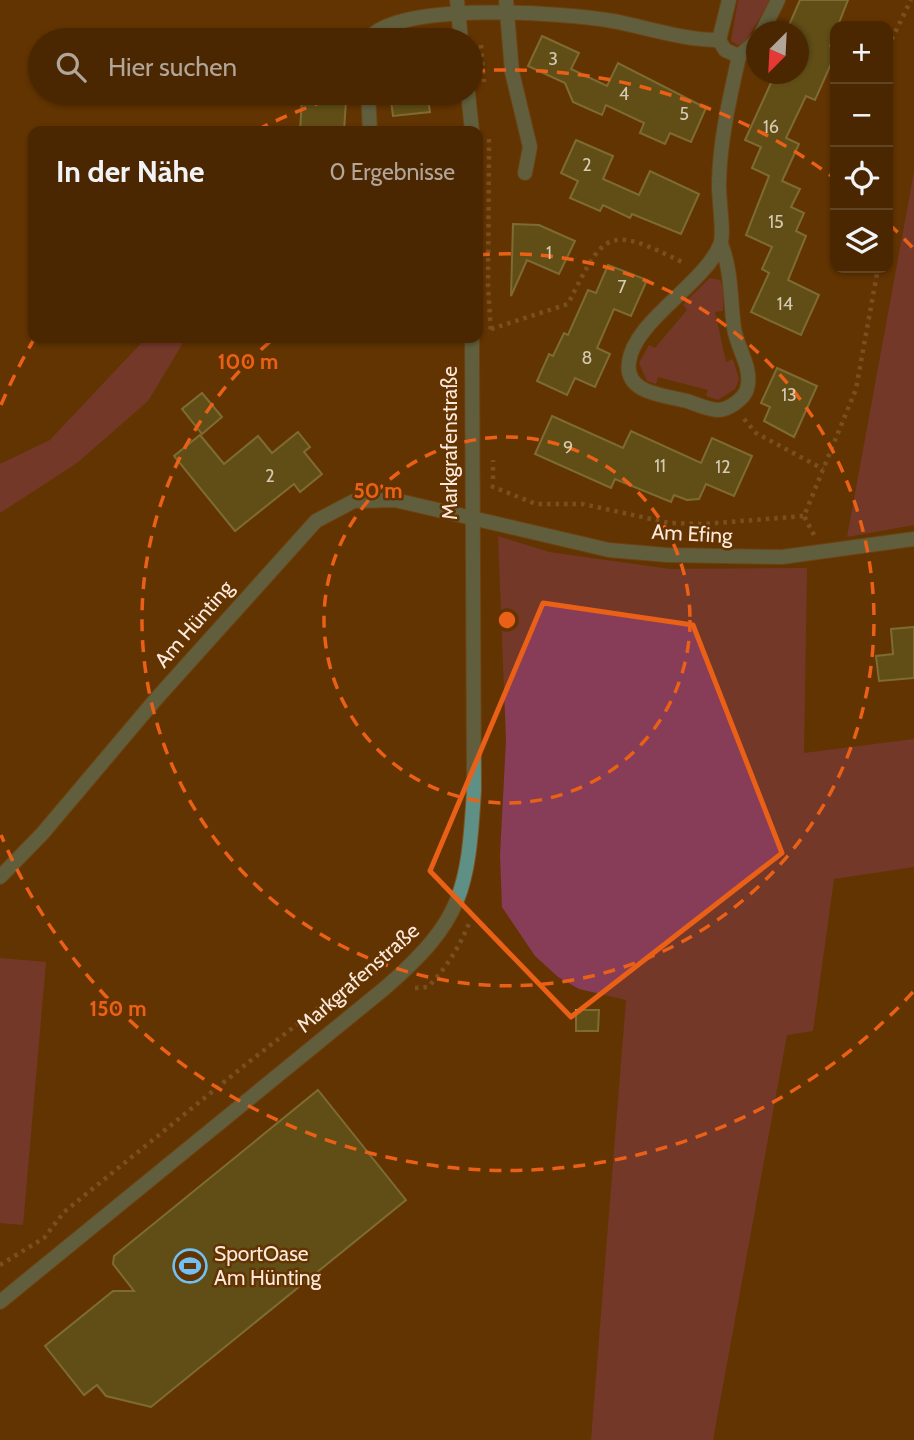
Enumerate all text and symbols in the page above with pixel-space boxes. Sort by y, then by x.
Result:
north arrow [746,21,809,84]
map controls [830,21,893,273]
button: + [830,21,893,84]
search box [28,28,483,105]
icon: search [52,48,90,86]
house number: 3 [548,48,558,70]
text: Hier suchen [108,51,237,83]
house number: 4 [619,83,629,105]
button: − [830,84,893,147]
house number: 5 [679,103,689,125]
house number: 16 [763,116,779,138]
button: locate [830,147,893,210]
text: In der Nähe [56,153,205,190]
house number: 2 [582,154,592,176]
text: 0 Ergebnisse [330,158,455,186]
button: layers [830,210,893,273]
house number: 15 [768,211,784,233]
house number: 1 [546,242,552,264]
house number: 7 [617,276,627,298]
house number: 14 [777,293,793,315]
house number: 8 [582,347,592,369]
text: 100 m [218,349,278,374]
street label: Markgrafenstraße [437,366,462,520]
house number: 13 [781,384,797,406]
house number: 9 [563,437,573,459]
house number: 11 [654,455,666,477]
house number: 12 [715,456,731,478]
house number: 2 [265,465,275,487]
text: 50 m [353,478,403,503]
street label: Am Efing [651,519,734,548]
street label: Am Hünting [149,575,238,672]
centre of rings [495,608,519,632]
street label: Markgrafenstraße [291,918,424,1038]
text: 150 m [90,996,146,1021]
place label: SportOase Am Hünting [214,1241,322,1290]
sports icon: SportOase Am Hünting [171,1247,209,1285]

